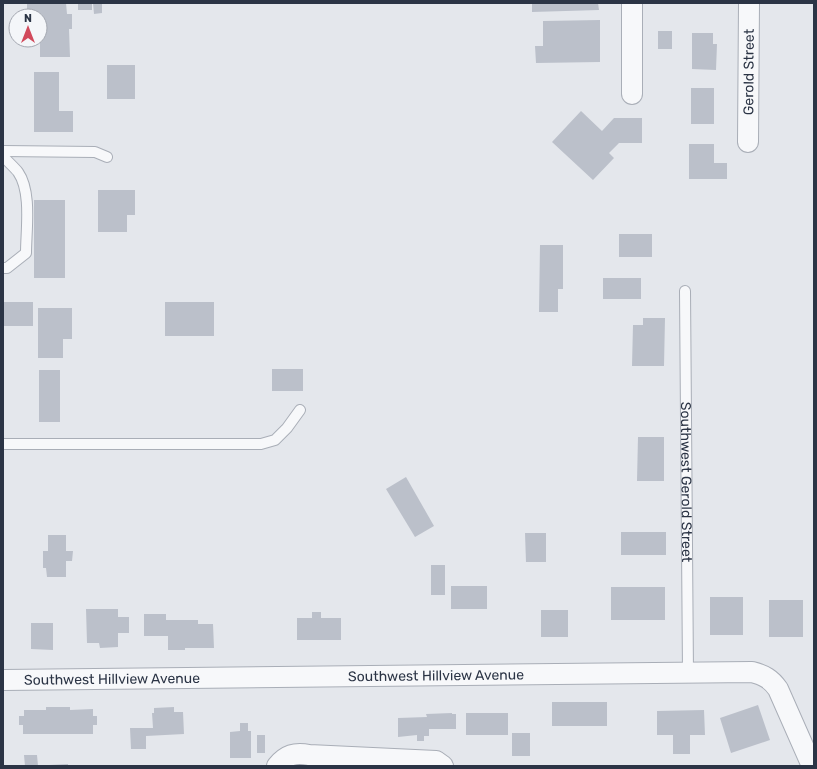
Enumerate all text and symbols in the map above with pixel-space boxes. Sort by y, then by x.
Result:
north arrow [8,8,48,48]
text: N [24,12,32,25]
street label: Gerold Street [740,28,757,115]
street label: Southwest Gerold Street [677,402,696,563]
street label: Southwest Hillview Avenue [348,666,524,685]
street label: Southwest Hillview Avenue [24,669,200,688]

